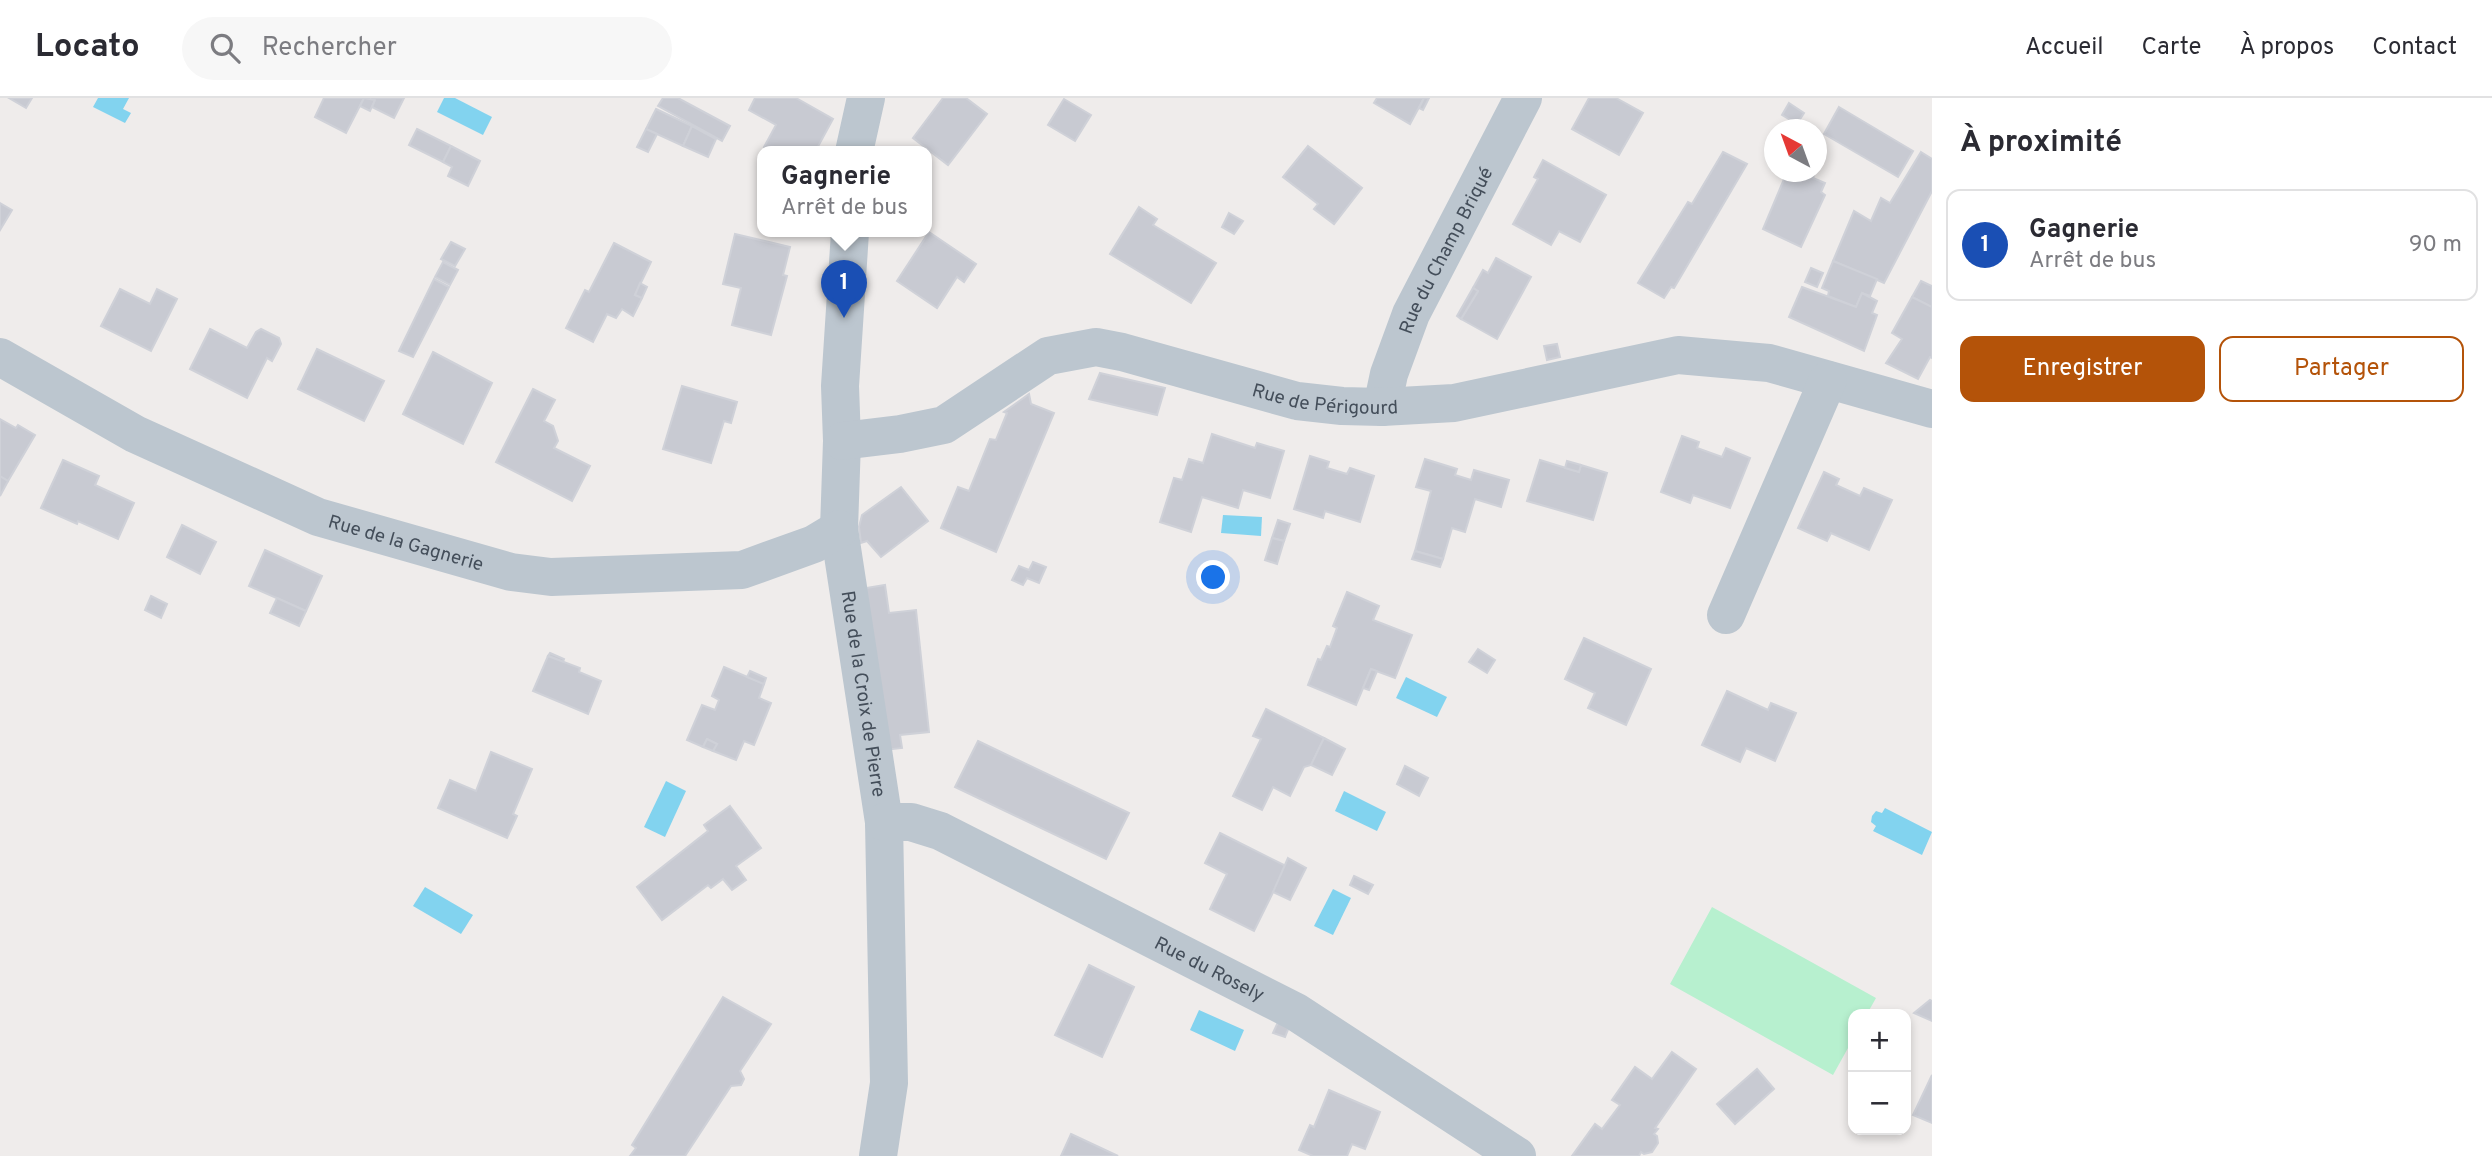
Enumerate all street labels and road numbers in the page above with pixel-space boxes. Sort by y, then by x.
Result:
street label: Rue du Champ Briqué [1395,163,1499,338]
street label: Rue de Périgourd [1249,379,1399,421]
street label: Rue de la Gagnerie [325,511,486,578]
street label: Rue de la Croix de Pierre [835,589,890,799]
street label: Rue du Rosely [1150,932,1268,1008]

